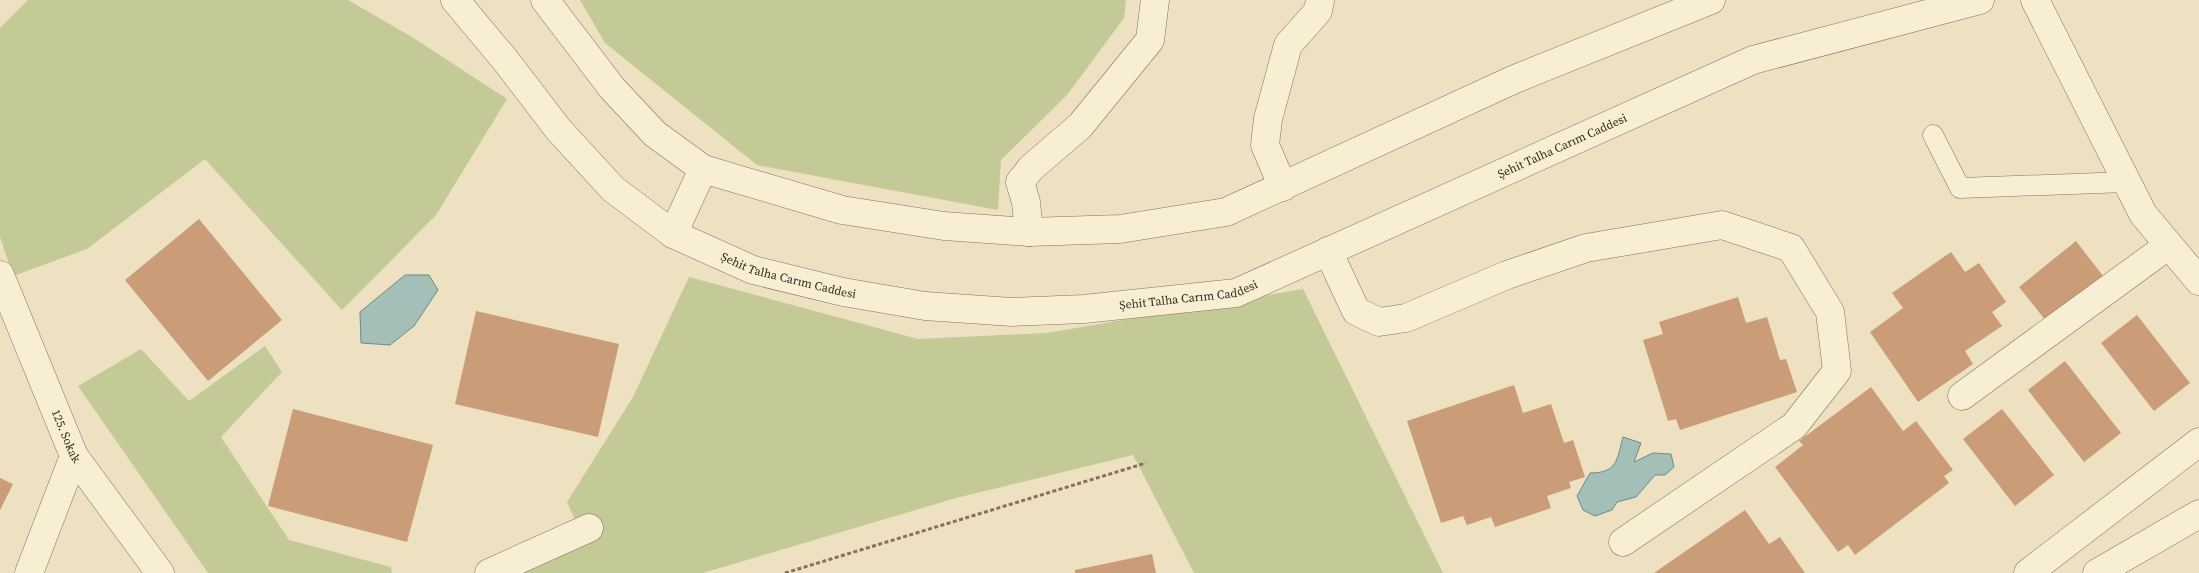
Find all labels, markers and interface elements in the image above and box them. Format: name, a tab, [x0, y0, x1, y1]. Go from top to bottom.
street label: Şehit Talha Carım Caddesi	[1495, 110, 1630, 182]
street label: Şehit Talha Carım Caddesi	[718, 249, 858, 302]
street label: Şehit Talha Carım Caddesi	[1119, 276, 1261, 313]
street label: 125. Sokak	[48, 407, 85, 466]

